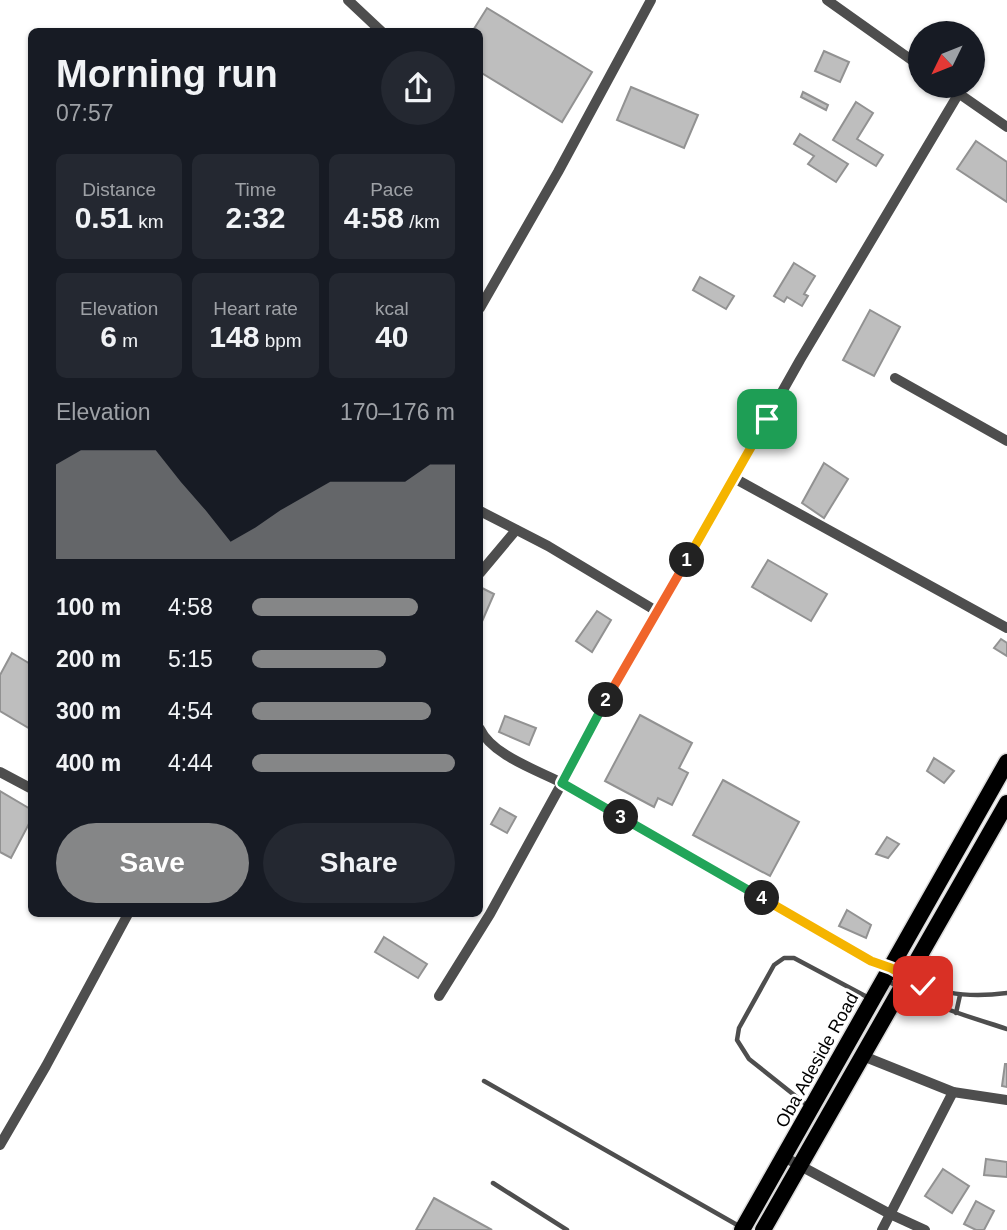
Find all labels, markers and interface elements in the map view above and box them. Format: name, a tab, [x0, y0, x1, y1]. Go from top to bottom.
north arrow	[908, 21, 985, 98]
map controls	[908, 21, 985, 98]
button: share	[381, 51, 455, 125]
text: Morning run	[56, 53, 278, 95]
text: 07:57	[56, 100, 114, 126]
text: Distance	[82, 179, 156, 200]
text: Time	[235, 179, 276, 200]
text: Pace	[370, 179, 413, 200]
text: 0.51	[75, 201, 133, 234]
text: 2:32	[225, 201, 286, 234]
text: 4:58	[344, 201, 404, 234]
text: km	[133, 211, 164, 232]
text: /km	[404, 211, 440, 232]
text: Elevation	[80, 298, 158, 319]
text: Heart rate	[213, 298, 298, 319]
text: kcal	[375, 298, 409, 319]
text: 6	[100, 320, 117, 353]
text: 148	[209, 320, 259, 353]
text: 40	[375, 320, 409, 353]
text: m	[117, 330, 138, 351]
text: bpm	[259, 330, 302, 351]
pin	[737, 389, 797, 449]
text: Elevation	[56, 399, 151, 425]
text: 170–176 m	[340, 399, 455, 425]
icon: arrive	[748, 400, 786, 438]
pin: 1	[670, 542, 704, 578]
text: 1	[681, 549, 692, 570]
text: 100 m	[56, 594, 121, 620]
text: 4:58	[168, 594, 213, 620]
text: 200 m	[56, 646, 121, 672]
text: 5:15	[168, 646, 213, 672]
pin: 2	[588, 682, 624, 718]
text: 2	[600, 689, 611, 710]
text: 300 m	[56, 698, 121, 724]
text: 4:54	[168, 698, 213, 724]
text: 400 m	[56, 750, 121, 776]
text: 4:44	[168, 750, 213, 776]
pin: 3	[604, 800, 638, 834]
text: 3	[615, 806, 626, 827]
button: Save	[56, 823, 249, 903]
button: Share	[263, 823, 455, 903]
pin: 4	[744, 880, 780, 916]
text: 4	[756, 887, 767, 908]
pin	[893, 956, 953, 1016]
icon: check	[904, 967, 942, 1005]
street label: Oba Adeside Road	[772, 989, 862, 1131]

